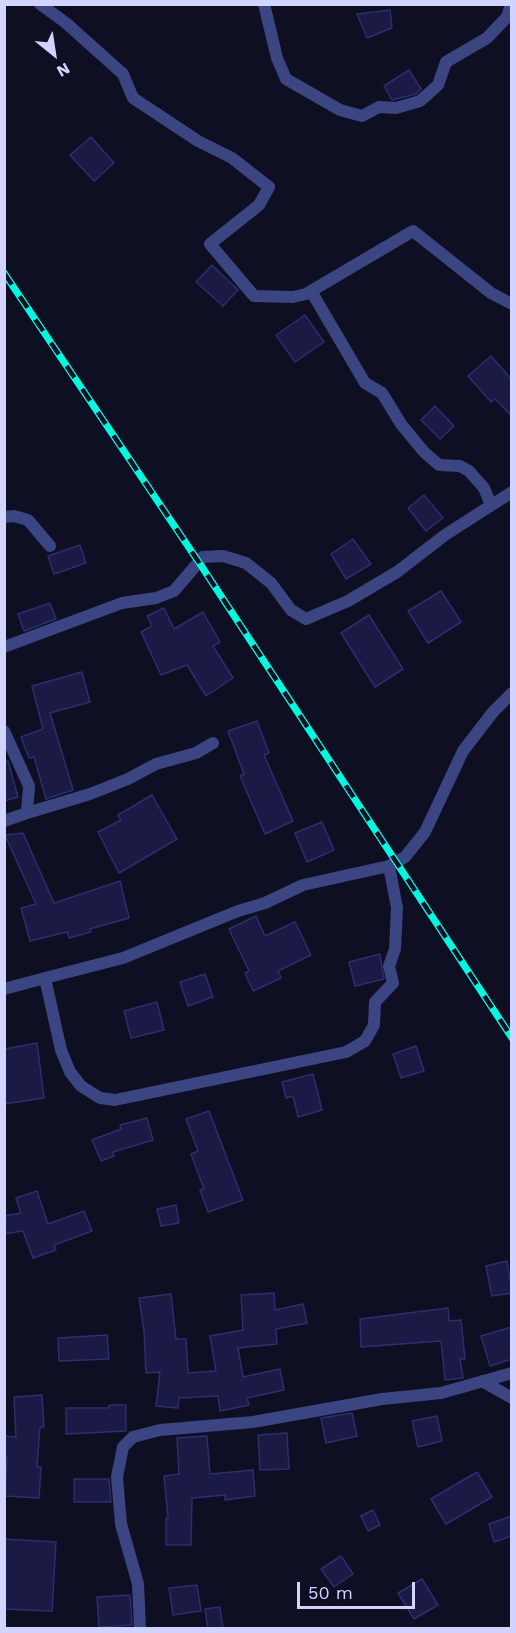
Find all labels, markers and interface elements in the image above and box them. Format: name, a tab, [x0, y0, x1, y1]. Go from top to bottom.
north arrow	[24, 24, 84, 84]
text: N	[53, 59, 73, 81]
scale bar	[300, 1570, 418, 1608]
text: 50 m	[308, 1582, 353, 1603]

